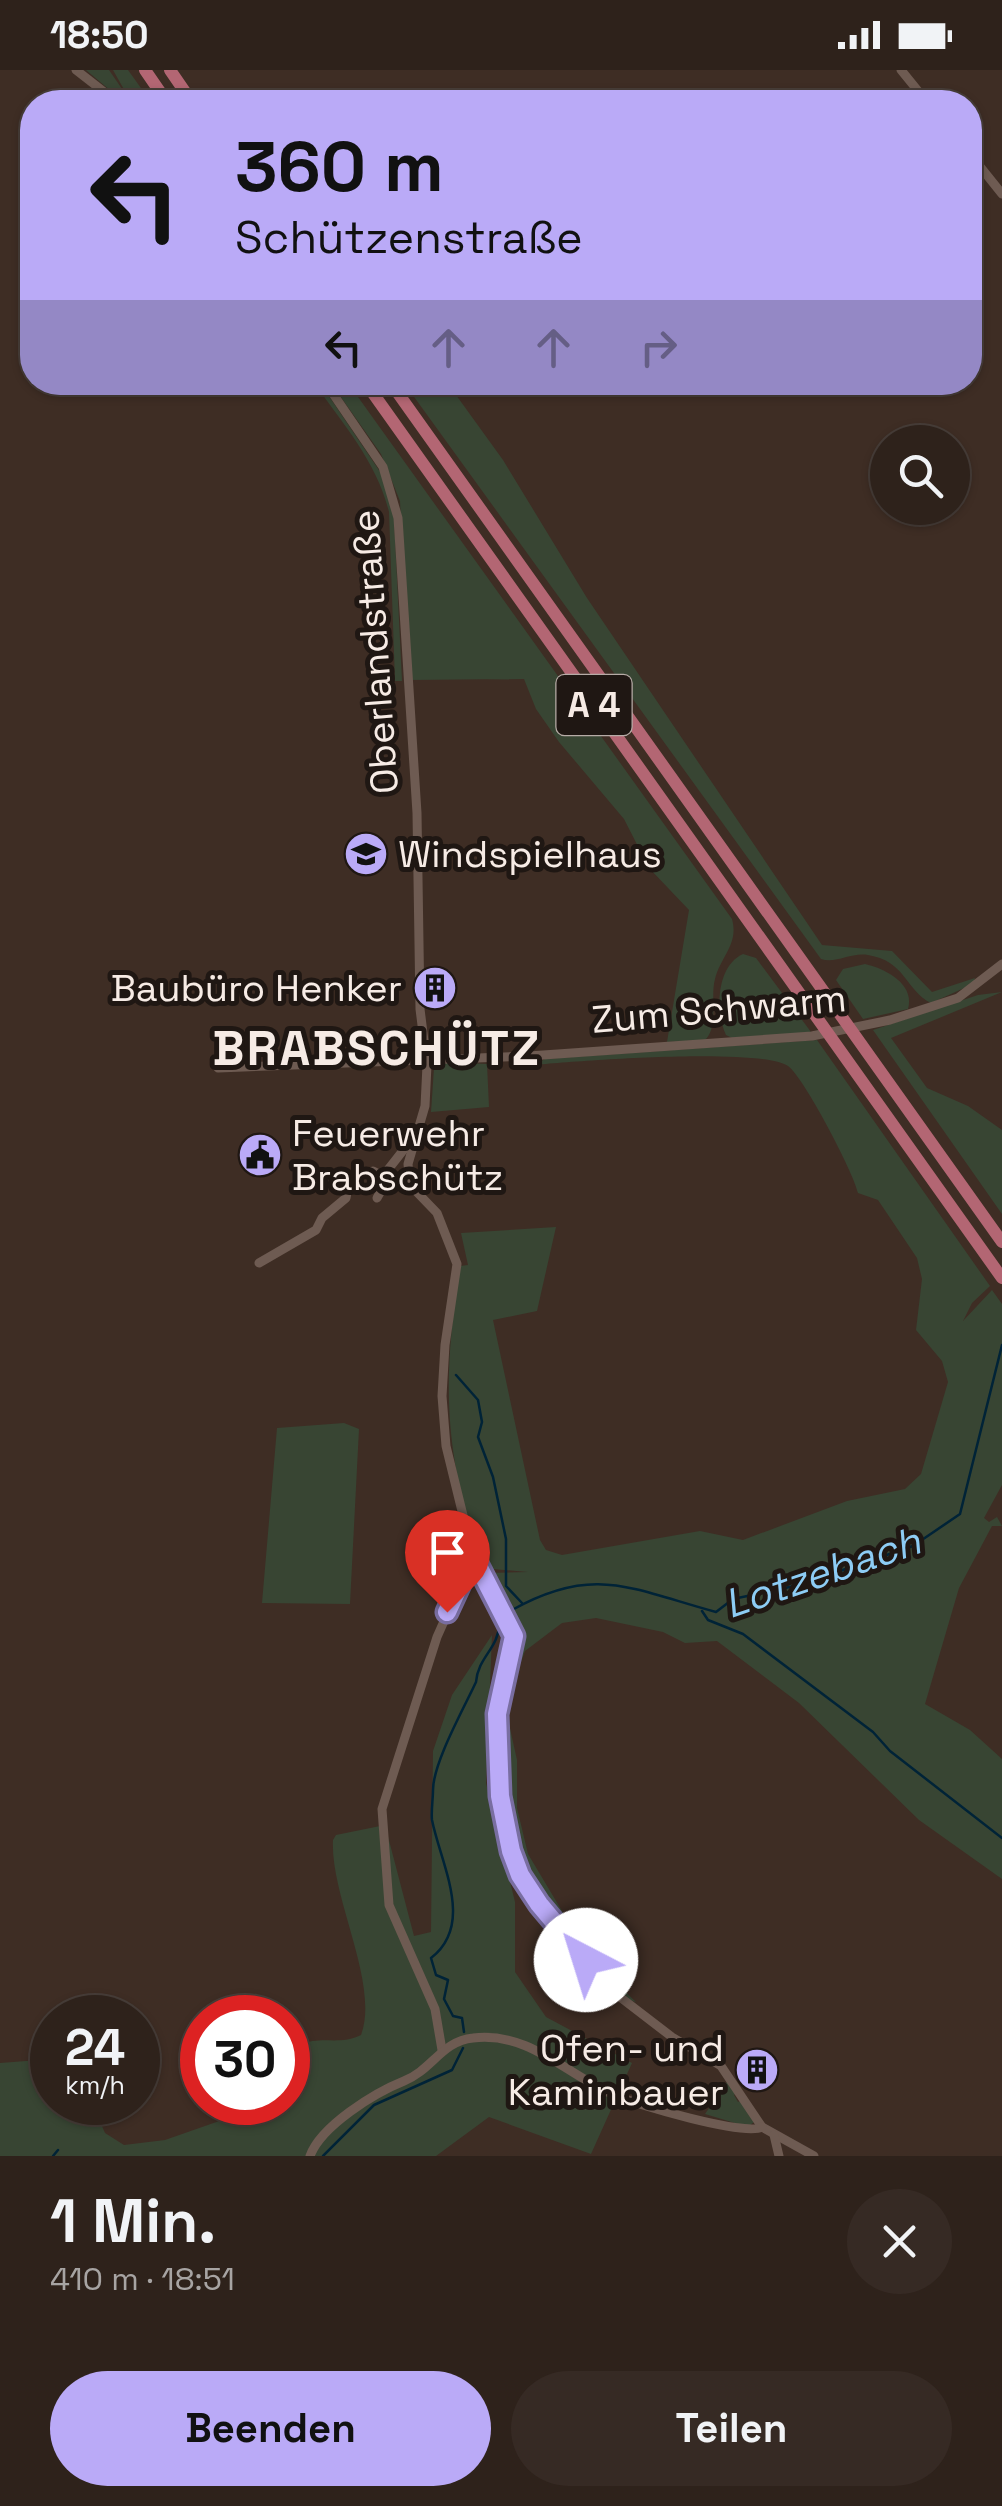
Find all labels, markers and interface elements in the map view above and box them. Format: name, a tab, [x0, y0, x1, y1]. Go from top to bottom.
text: 18:50	[50, 11, 149, 59]
text: 360 m	[235, 122, 444, 211]
icon: left	[70, 130, 200, 260]
text: Schützenstraße	[235, 209, 583, 266]
icon: left	[316, 320, 371, 375]
icon: ahead	[421, 320, 476, 375]
icon: ahead	[526, 320, 581, 375]
icon: right	[631, 320, 686, 375]
map controls	[870, 425, 970, 525]
button: search	[870, 425, 970, 525]
street label: Oberlandstraße	[341, 508, 409, 796]
road number: A 4	[556, 675, 632, 735]
place label: Windspielhaus	[398, 830, 662, 878]
school or university icon: Windspielhaus	[343, 831, 389, 877]
place label: Baubüro Henker	[111, 964, 402, 1012]
building icon: Baubüro Henker	[412, 965, 458, 1011]
street label: Zum Schwarm	[590, 974, 848, 1044]
district label: BRABSCHÜTZ	[212, 1018, 542, 1079]
place label: Feuerwehr Brabschütz	[292, 1109, 503, 1201]
public building icon: Feuerwehr Brabschütz	[237, 1132, 283, 1178]
pin	[405, 1510, 490, 1613]
water label: Lotzebach	[717, 1515, 929, 1630]
icon: arrive	[420, 1525, 475, 1580]
position arrow	[534, 1908, 638, 2012]
speed limit sign: 30	[180, 1995, 310, 2125]
text: 24	[65, 2016, 125, 2080]
place label: Ofen- und Kaminbauer	[508, 2024, 724, 2116]
building icon: Ofen- und Kaminbauer	[734, 2047, 780, 2093]
text: km/h	[65, 2069, 125, 2101]
text: 1 Min.	[50, 2183, 216, 2260]
button: close	[847, 2189, 952, 2294]
text: 410 m · 18:51	[50, 2259, 235, 2299]
button: Beenden	[50, 2371, 491, 2486]
button: Teilen	[511, 2371, 952, 2486]

